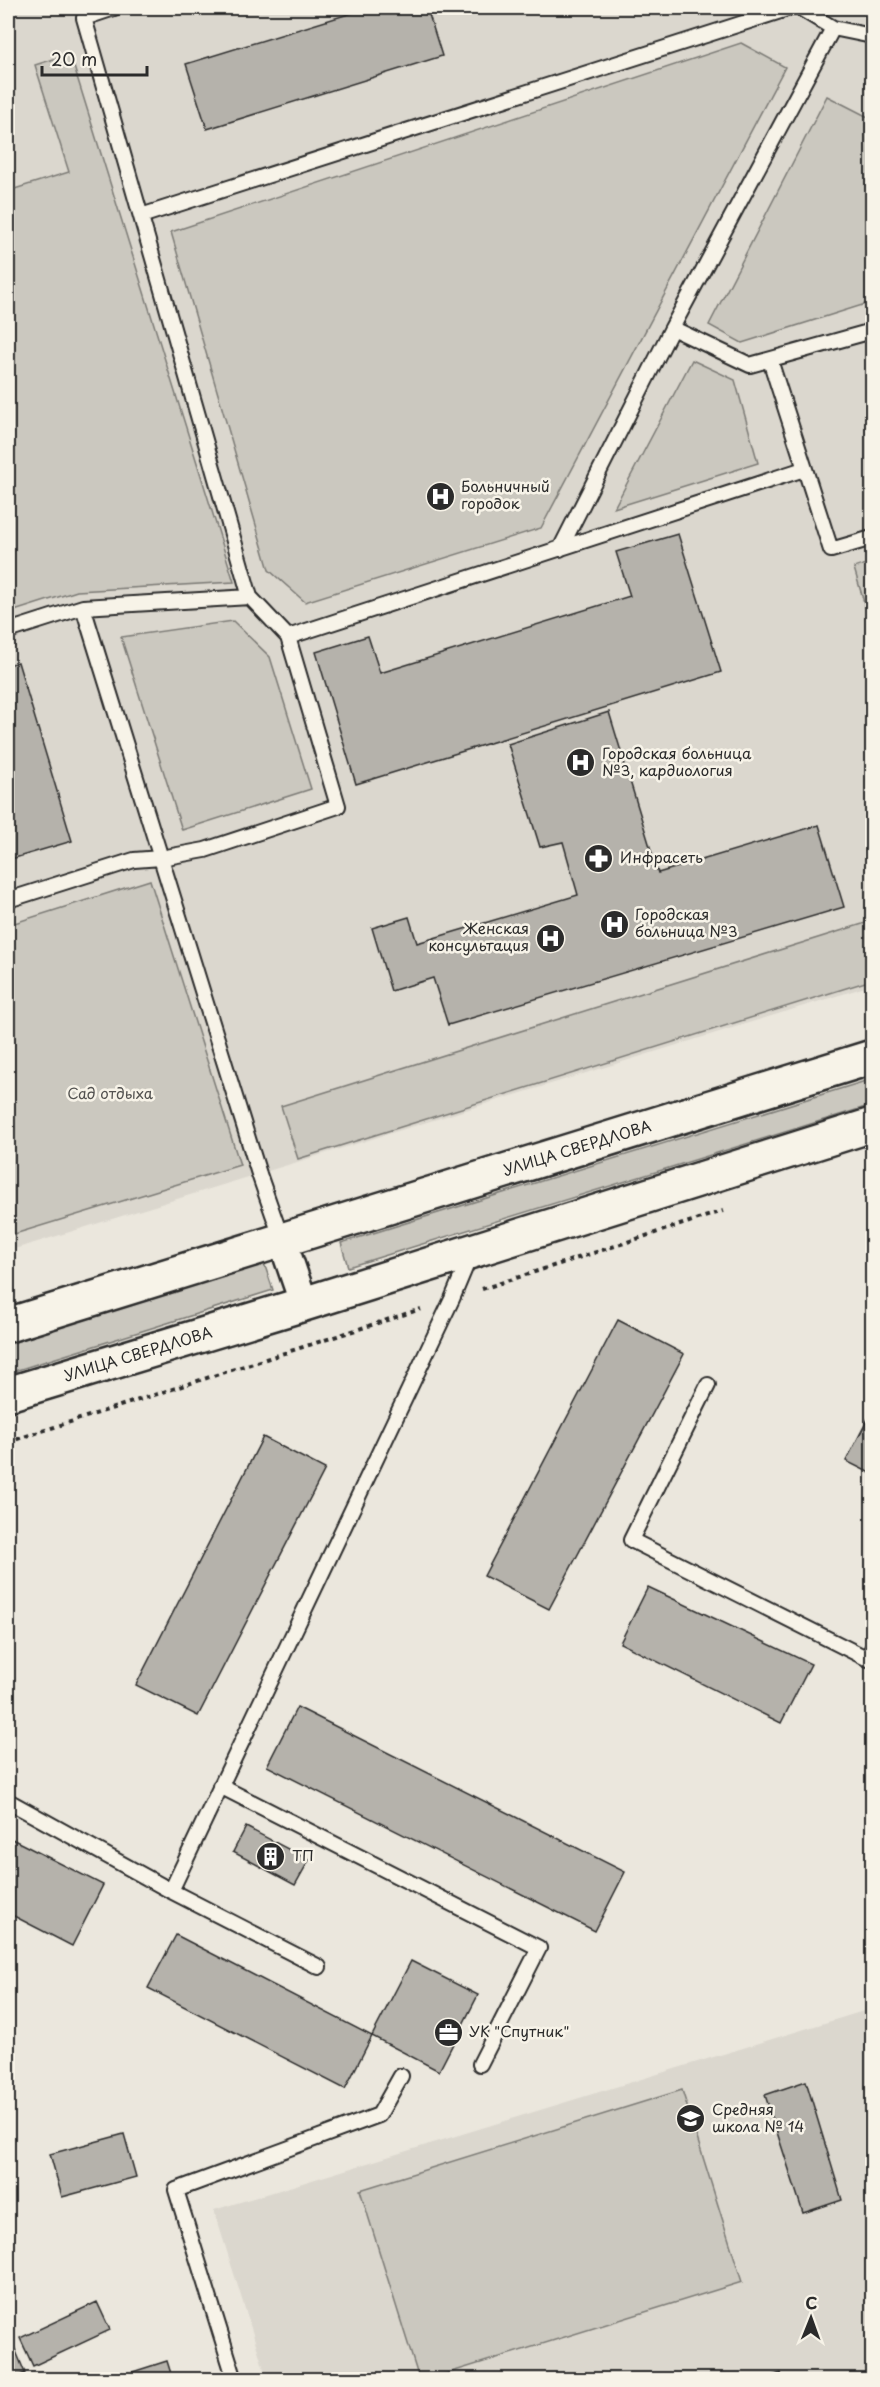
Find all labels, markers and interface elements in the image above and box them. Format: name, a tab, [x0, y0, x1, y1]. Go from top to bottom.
scale bar	[42, 39, 147, 77]
text: 20 m	[51, 45, 97, 72]
place label: Больничный городок	[461, 474, 550, 514]
hospital icon: Больничный городок	[424, 480, 456, 512]
place label: Городская больница №3, кардиология	[602, 741, 752, 781]
hospital icon: Городская больница №3, кардиология	[565, 747, 597, 779]
pharmacy icon: Инфрасеть	[583, 842, 615, 874]
place label: Инфрасеть	[620, 845, 703, 868]
place label: Городская больница №3	[635, 902, 738, 942]
hospital icon: Городская больница №3	[598, 908, 630, 940]
place label: Женская консультация	[428, 916, 529, 956]
hospital icon: Женская консультация	[534, 922, 566, 954]
park label: Сад отдыха	[67, 1081, 154, 1104]
street label: УЛИЦА СВЕРДЛОВА	[500, 1113, 654, 1181]
street label: УЛИЦА СВЕРДЛОВА	[61, 1320, 215, 1386]
building icon: ТП	[255, 1840, 287, 1872]
place label: ТП	[292, 1843, 314, 1866]
office icon: УК "Спутник"	[432, 2016, 464, 2048]
place label: УК "Спутник"	[469, 2019, 569, 2042]
place label: Средняя школа № 14	[712, 2097, 804, 2137]
school or university icon: Средняя школа № 14	[675, 2103, 707, 2135]
north arrow	[781, 2288, 841, 2348]
text: С	[805, 2290, 818, 2314]

